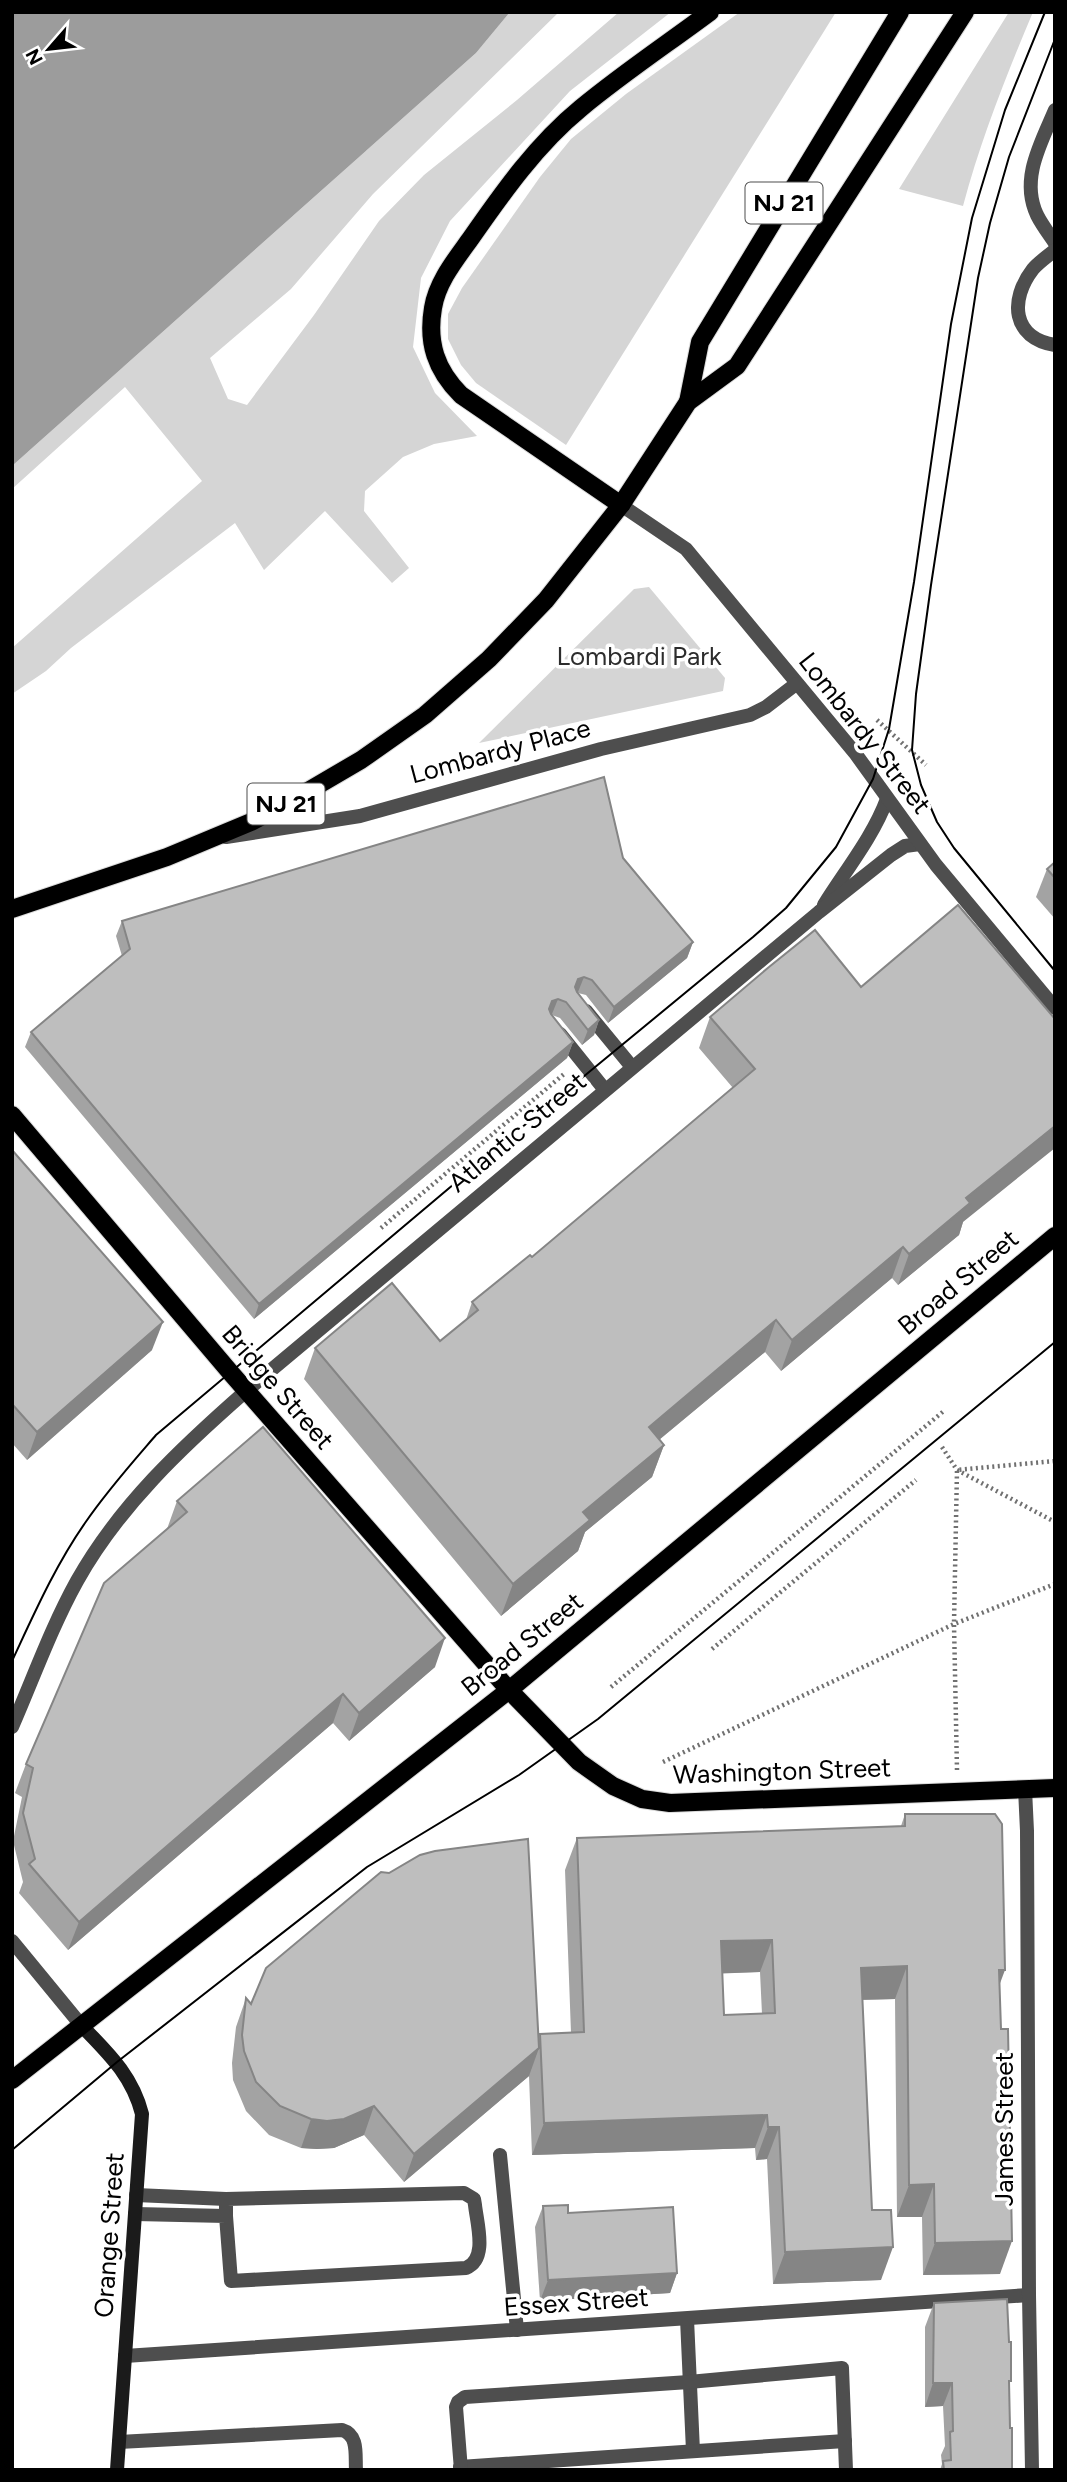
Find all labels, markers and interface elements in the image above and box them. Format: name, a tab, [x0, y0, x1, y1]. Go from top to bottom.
north arrow	[14, 14, 84, 84]
text: N	[21, 45, 48, 69]
road number: NJ 21	[746, 182, 822, 224]
park label: Lombardi Park	[556, 640, 722, 672]
street label: Lombardy Street	[792, 646, 938, 820]
street label: Lombardy Place	[406, 712, 594, 790]
road number: NJ 21	[247, 784, 324, 824]
street label: Atlantic Street	[442, 1065, 593, 1199]
street label: Broad Street	[891, 1222, 1025, 1342]
street label: Bridge Street	[215, 1318, 341, 1456]
street label: Broad Street	[455, 1585, 590, 1703]
street label: Washington Street	[672, 1751, 892, 1791]
street label: James Street	[988, 2052, 1020, 2206]
street label: Orange Street	[87, 2151, 131, 2319]
street label: Essex Street	[502, 2281, 650, 2323]

